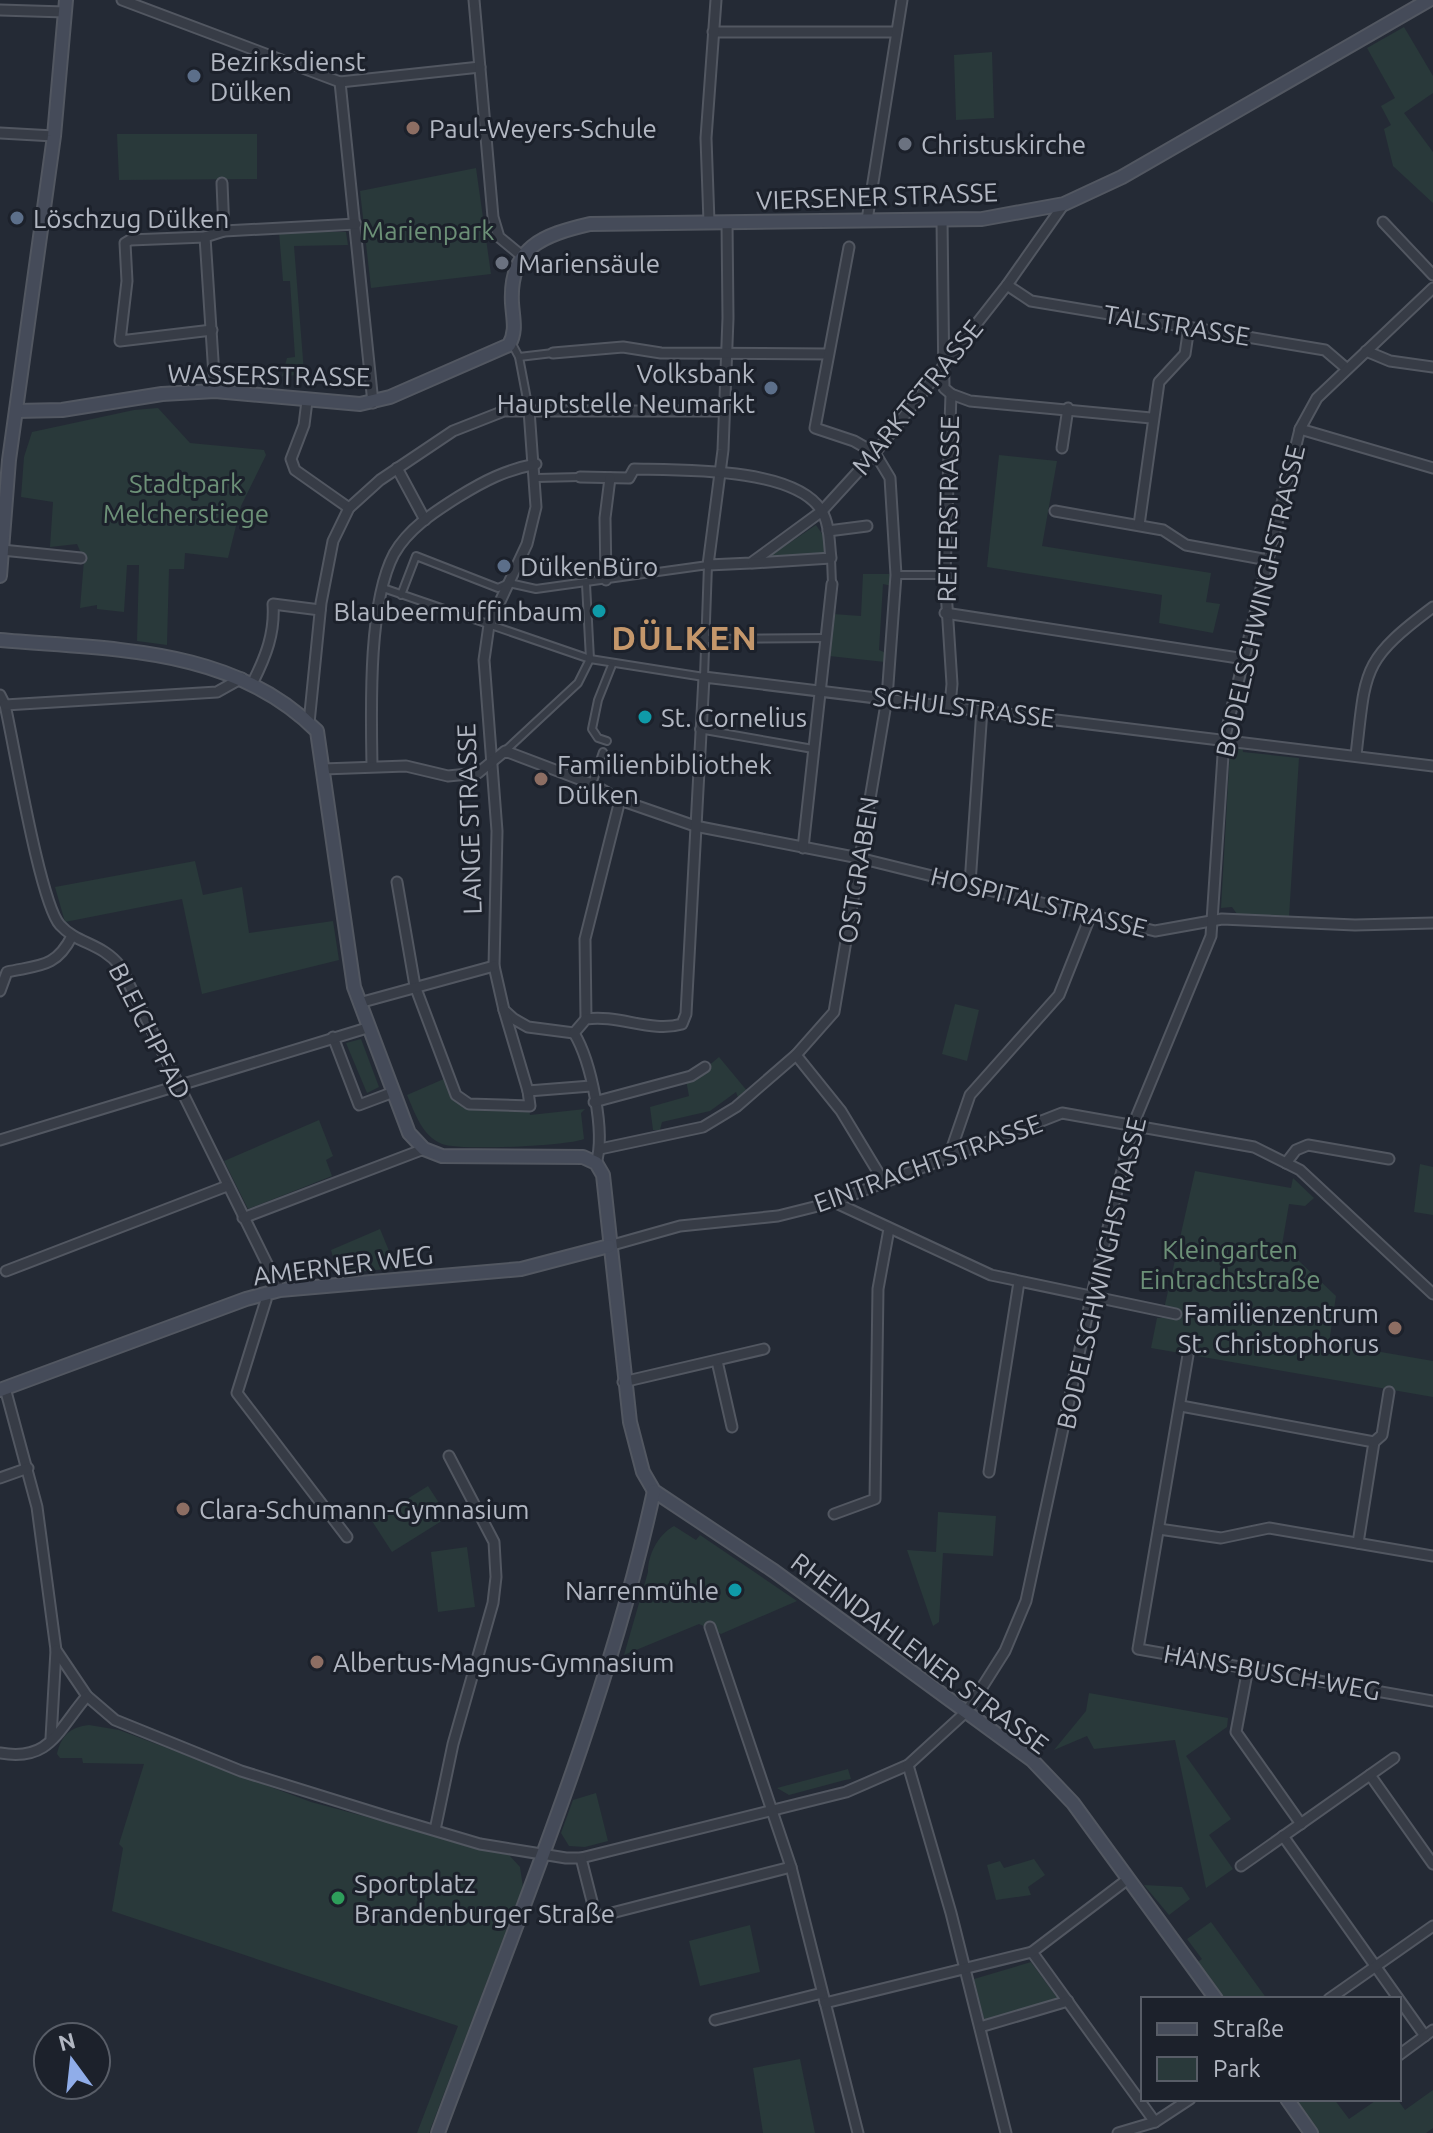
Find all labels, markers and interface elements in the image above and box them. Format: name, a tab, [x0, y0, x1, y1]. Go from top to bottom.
place label: Bezirksdienst Dülken	[210, 47, 366, 106]
marker: Bezirksdienst Dülken	[185, 67, 203, 85]
place label: Paul-Weyers-Schule	[429, 114, 657, 143]
marker: Paul-Weyers-Schule	[404, 119, 422, 137]
place label: Christuskirche	[921, 130, 1086, 159]
marker: Christuskirche	[896, 135, 914, 153]
street label: VIERSENER STRASSE	[756, 177, 998, 215]
place label: Löschzug Dülken	[33, 204, 229, 233]
marker: Löschzug Dülken	[8, 209, 26, 227]
park label: Marienpark	[362, 216, 494, 245]
place label: Mariensäule	[518, 249, 660, 278]
marker: Mariensäule	[493, 254, 511, 272]
street label: TALSTRASSE	[1102, 299, 1252, 351]
street label: MARKTSTRASSE	[846, 314, 988, 480]
street label: WASSERSTRASSE	[167, 359, 371, 391]
place label: Volksbank Hauptstelle Neumarkt	[497, 359, 755, 418]
marker: Volksbank Hauptstelle Neumarkt	[762, 379, 780, 397]
street label: REITERSTRASSE	[932, 415, 964, 603]
street label: BODELSCHWINGHSTRASSE	[1210, 442, 1310, 760]
park label: Stadtpark Melcherstiege	[103, 469, 269, 528]
place label: DülkenBüro	[520, 552, 658, 581]
marker: DülkenBüro	[495, 557, 513, 575]
place label: Blaubeermuffinbaum	[334, 597, 583, 626]
marker: Blaubeermuffinbaum	[590, 602, 608, 620]
district label: DÜLKEN	[611, 618, 759, 656]
street label: SCHULSTRASSE	[871, 681, 1057, 733]
place label: St. Cornelius	[661, 703, 807, 732]
marker: St. Cornelius	[636, 708, 654, 726]
street label: LANGE STRASSE	[451, 723, 487, 915]
place label: Familienbibliothek Dülken	[557, 750, 772, 809]
marker: Familienbibliothek Dülken	[532, 770, 550, 788]
street label: OSTGRABEN	[832, 794, 884, 946]
street label: HOSPITALSTRASSE	[928, 861, 1150, 943]
street label: BLEICHPFAD	[103, 958, 197, 1104]
street label: EINTRACHTSTRASSE	[810, 1108, 1046, 1218]
street label: BODELSCHWINGHSTRASSE	[1051, 1114, 1151, 1432]
park label: Kleingarten Eintrachtstraße	[1139, 1235, 1321, 1294]
street label: AMERNER WEG	[251, 1240, 435, 1290]
place label: Familienzentrum St. Christophorus	[1178, 1299, 1379, 1358]
marker: Familienzentrum St. Christophorus	[1386, 1319, 1404, 1337]
place label: Clara-Schumann-Gymnasium	[199, 1495, 529, 1524]
marker: Clara-Schumann-Gymnasium	[174, 1500, 192, 1518]
street label: RHEINDAHLENER STRASSE	[786, 1547, 1054, 1759]
place label: Narrenmühle	[565, 1576, 719, 1605]
marker: Narrenmühle	[726, 1581, 744, 1599]
street label: HANS-BUSCH-WEG	[1161, 1639, 1383, 1705]
place label: Albertus-Magnus-Gymnasium	[333, 1648, 675, 1677]
marker: Albertus-Magnus-Gymnasium	[308, 1653, 326, 1671]
place label: Sportplatz Brandenburger Straße	[354, 1869, 615, 1928]
marker: Sportplatz Brandenburger Straße	[329, 1889, 347, 1907]
legend	[1141, 1997, 1401, 2101]
text: Straße	[1213, 2015, 1284, 2042]
north arrow	[32, 2021, 112, 2101]
text: N	[56, 2027, 78, 2055]
text: Park	[1213, 2055, 1261, 2082]

